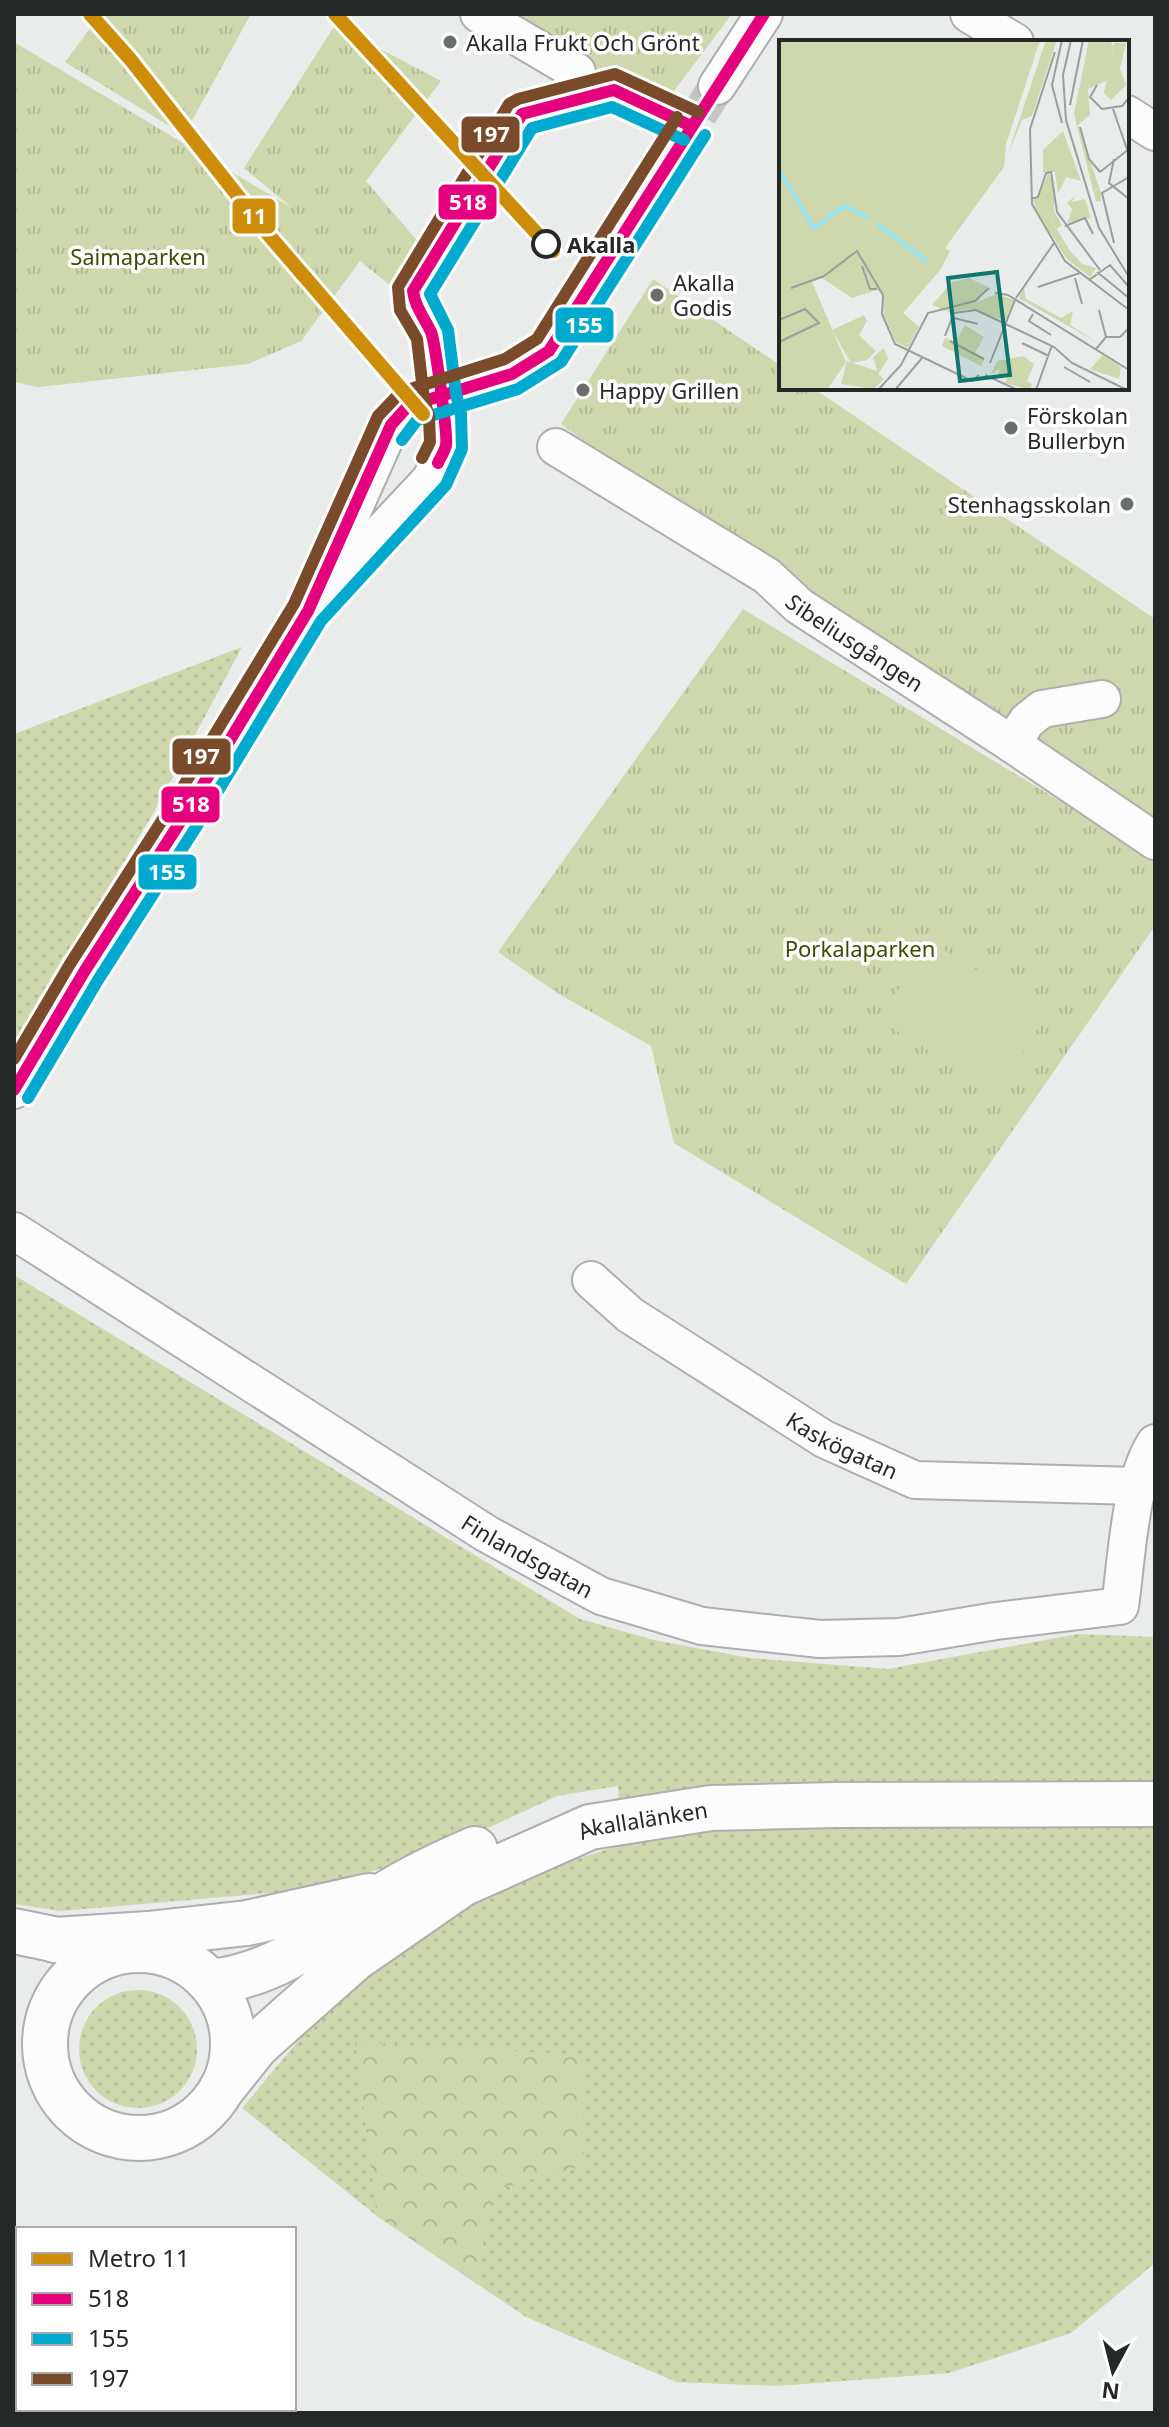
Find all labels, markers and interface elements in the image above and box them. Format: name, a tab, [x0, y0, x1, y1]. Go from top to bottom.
place label: Akalla Frukt Och Grönt	[466, 27, 700, 57]
marker: Akalla Frukt Och Grönt	[441, 33, 459, 51]
inset map	[779, 40, 1129, 390]
line badge: 197	[460, 115, 521, 154]
text: 197	[472, 118, 510, 148]
line badge: 518	[437, 183, 498, 221]
text: 518	[449, 186, 487, 216]
line badge: 11	[231, 197, 277, 235]
text: 11	[241, 200, 267, 230]
place label: Akalla	[567, 229, 635, 259]
marker: Akalla	[532, 230, 560, 258]
park label: Saimaparken	[70, 241, 206, 271]
place label: Akalla Godis	[673, 267, 735, 322]
marker: Akalla Godis	[648, 286, 666, 304]
line badge: 155	[554, 306, 615, 344]
text: 155	[565, 309, 603, 339]
place label: Happy Grillen	[599, 375, 739, 405]
marker: Happy Grillen	[574, 381, 592, 399]
place label: Förskolan Bullerbyn	[1027, 400, 1128, 455]
marker: Förskolan Bullerbyn	[1002, 419, 1020, 437]
place label: Stenhagsskolan	[948, 489, 1111, 519]
marker: Stenhagsskolan	[1118, 495, 1136, 513]
street label: Sibeliusgången	[780, 587, 930, 698]
line badge: 197	[171, 737, 232, 776]
text: 197	[182, 740, 220, 770]
line badge: 518	[160, 785, 221, 824]
text: 518	[172, 788, 210, 818]
line badge: 155	[137, 853, 198, 891]
text: 155	[148, 856, 186, 886]
park label: Porkalaparken	[785, 933, 935, 963]
street label: Kaskögatan	[781, 1404, 903, 1486]
street label: Finlandsgatan	[456, 1507, 599, 1604]
street label: Akallalänken	[572, 1794, 710, 1846]
legend	[16, 2227, 296, 2411]
text: Metro 11	[88, 2241, 190, 2274]
text: 518	[88, 2281, 129, 2314]
text: 155	[88, 2321, 129, 2354]
north arrow	[1073, 2331, 1153, 2411]
text: 197	[88, 2361, 129, 2394]
text: N	[1100, 2376, 1121, 2408]

